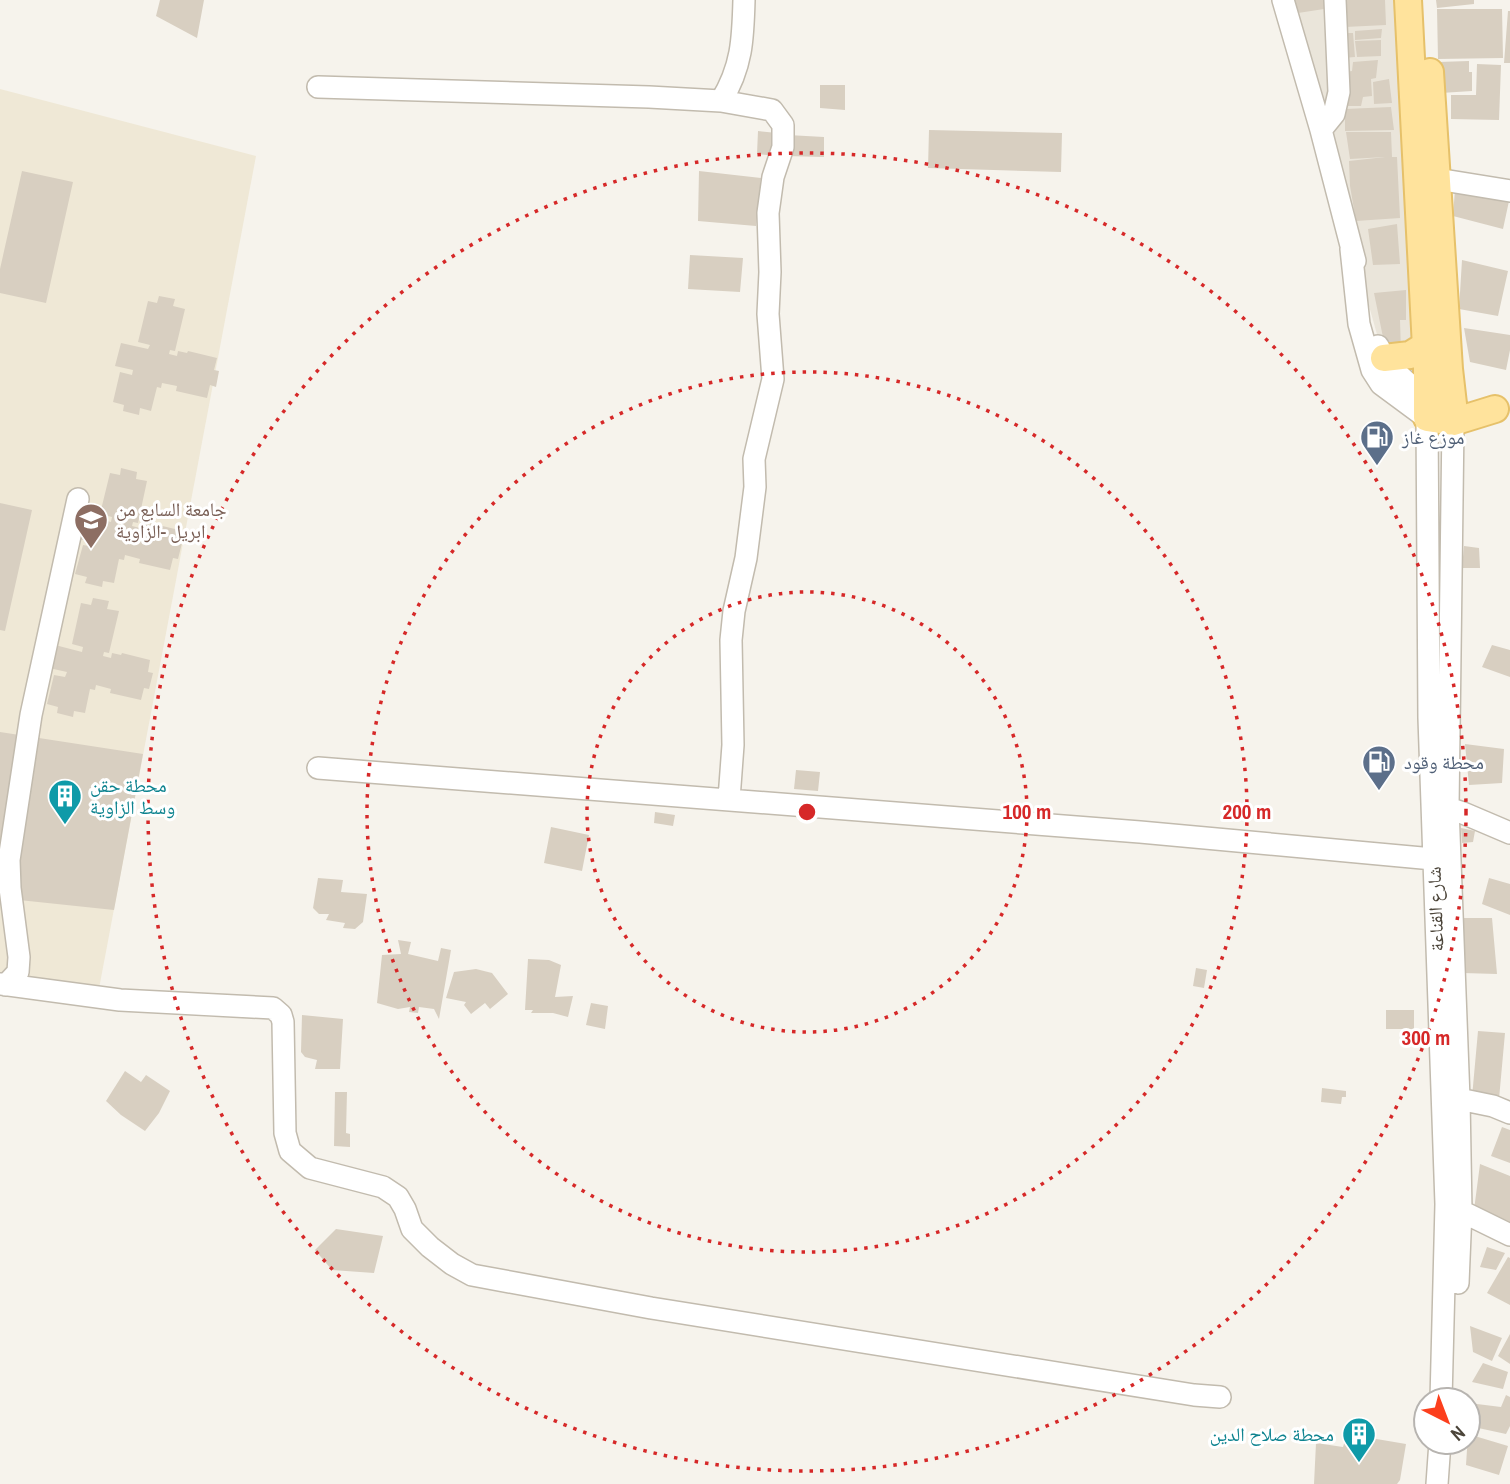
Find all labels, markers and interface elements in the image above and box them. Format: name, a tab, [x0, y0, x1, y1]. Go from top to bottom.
fuel station icon: موزع غاز	[1358, 418, 1396, 467]
place label: موزع غاز	[1401, 424, 1464, 450]
place label: جامعة السابع من ابريل -الزاوية	[116, 496, 227, 544]
school or university icon: جامعة السابع من ابريل -الزاوية	[72, 501, 110, 550]
fuel station icon: محطة وقود	[1360, 743, 1398, 792]
place label: محطة وقود	[1404, 749, 1484, 775]
place label: محطة حقن وسط الزاوية	[90, 772, 175, 820]
building icon: محطة حقن وسط الزاوية	[46, 777, 84, 826]
text: 100 m	[1003, 797, 1051, 826]
text: 200 m	[1223, 797, 1271, 826]
centre of rings	[795, 800, 819, 824]
street label: شارع القناعة	[1421, 866, 1449, 952]
text: 300 m	[1402, 1023, 1450, 1052]
north arrow	[1412, 1386, 1482, 1456]
building icon: محطة صلاح الدين	[1340, 1415, 1378, 1464]
text: N	[1445, 1420, 1471, 1447]
place label: محطة صلاح الدين	[1210, 1421, 1334, 1447]

